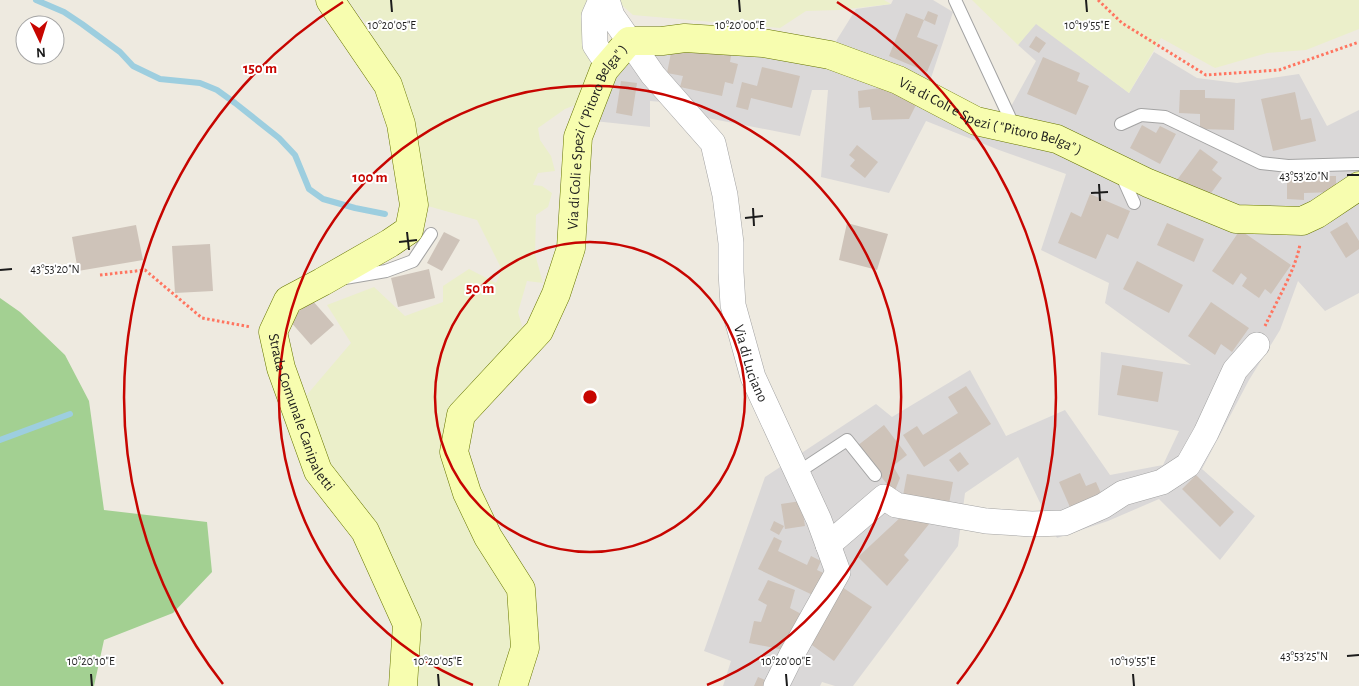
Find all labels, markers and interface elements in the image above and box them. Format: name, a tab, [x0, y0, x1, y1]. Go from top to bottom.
north arrow	[15, 15, 65, 65]
text: 10°20'05"E	[368, 19, 416, 31]
text: 10°20'00"E	[715, 19, 765, 31]
text: 10°19'55"E	[1065, 19, 1110, 31]
street label: Via di Coli e Spezi ( "Pitoro Belga" )	[565, 42, 630, 230]
text: N	[35, 45, 46, 59]
text: 150 m	[243, 61, 277, 76]
street label: Via di Coli e Spezi ( "Pitoro Belga" )	[896, 75, 1084, 158]
text: 100 m	[352, 170, 388, 185]
text: 43°53'20"N	[1279, 170, 1329, 182]
text: 43°53'20"N	[30, 263, 80, 275]
text: 50 m	[466, 281, 494, 296]
street label: Via di Luciano	[731, 323, 770, 404]
street label: Strada Comunale Canipaletti	[266, 332, 337, 494]
centre of rings	[581, 388, 599, 406]
text: 43°53'25"N	[1280, 650, 1328, 662]
text: 10°20'10"E	[67, 655, 115, 667]
text: 10°20'05"E	[414, 655, 462, 667]
text: 10°20'00"E	[761, 655, 811, 667]
text: 10°19'55"E	[1111, 655, 1156, 667]

